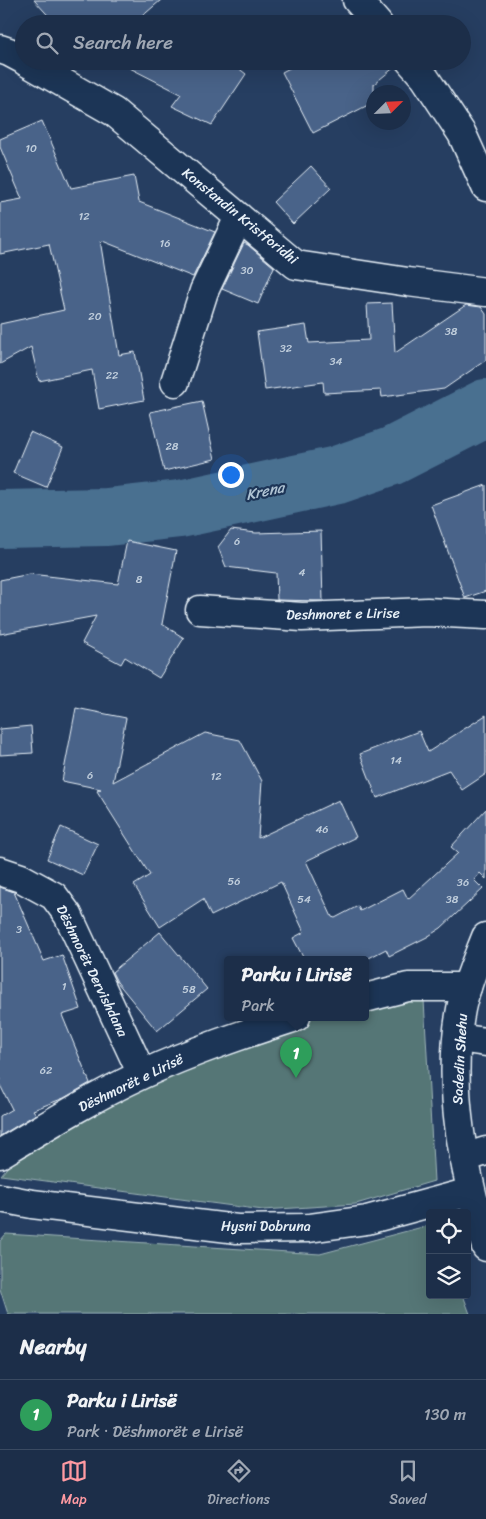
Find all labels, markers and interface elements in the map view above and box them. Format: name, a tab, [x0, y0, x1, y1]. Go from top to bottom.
search box	[15, 15, 471, 70]
text: Search here	[73, 26, 173, 59]
icon: search	[33, 29, 61, 57]
north arrow	[366, 85, 411, 130]
house number: 10	[25, 139, 37, 158]
street label: Konstandin Kristforidhi	[176, 161, 305, 272]
house number: 12	[78, 207, 90, 226]
house number: 16	[160, 234, 170, 253]
house number: 30	[241, 261, 254, 280]
house number: 20	[88, 307, 102, 326]
house number: 38	[445, 322, 458, 341]
house number: 32	[280, 339, 293, 358]
house number: 34	[330, 352, 343, 371]
house number: 22	[106, 366, 119, 385]
house number: 28	[166, 437, 179, 456]
your location	[218, 462, 244, 488]
water label: Krena	[243, 474, 289, 508]
house number: 6	[234, 532, 240, 551]
house number: 4	[299, 563, 306, 582]
house number: 8	[136, 570, 143, 589]
street label: Deshmoret e Lirise	[286, 601, 400, 627]
house number: 14	[390, 751, 402, 770]
house number: 6	[87, 766, 93, 785]
house number: 12	[210, 767, 222, 786]
house number: 46	[315, 820, 329, 839]
house number: 56	[228, 872, 240, 891]
house number: 36	[457, 873, 469, 892]
house number: 54	[297, 890, 311, 909]
house number: 38	[446, 890, 459, 909]
street label: Dëshmorët Dervishdana	[49, 901, 135, 1042]
house number: 3	[16, 920, 22, 939]
popup	[224, 956, 369, 1021]
text: Parku i Lirisë	[242, 958, 351, 991]
house number: 1	[62, 977, 67, 996]
house number: 58	[182, 980, 196, 999]
text: Park	[242, 991, 274, 1020]
street label: Sadedin Shehu	[445, 1012, 475, 1105]
pin: 1	[280, 1037, 312, 1078]
street label: Dëshmorët e Lirisë	[74, 1046, 189, 1119]
house number: 62	[40, 1061, 53, 1080]
map controls	[426, 1209, 471, 1299]
button: locate	[426, 1209, 471, 1254]
street label: Hysni Dobruna	[221, 1214, 311, 1239]
button: layers	[426, 1254, 471, 1299]
text: Nearby	[20, 1328, 86, 1366]
text: Parku i Lirisë	[67, 1384, 177, 1417]
text: 1	[33, 1400, 39, 1429]
text: 130 m	[424, 1400, 466, 1429]
text: Park · Dëshmorët e Lirisë	[67, 1417, 243, 1446]
tab: Map	[60, 1457, 88, 1512]
tab: Directions	[207, 1457, 270, 1512]
tab: Saved	[389, 1457, 426, 1512]

